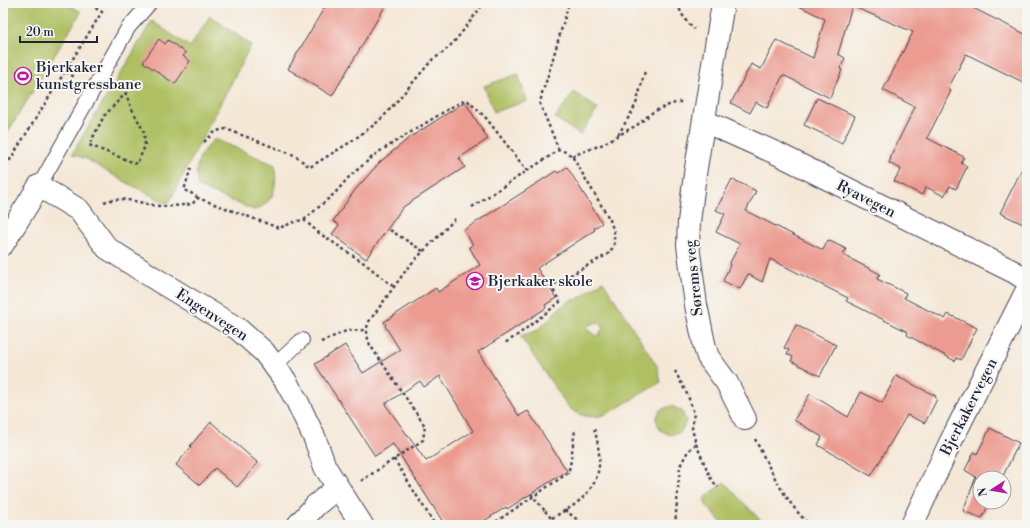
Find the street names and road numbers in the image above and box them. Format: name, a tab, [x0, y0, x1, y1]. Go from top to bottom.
street label: Ryavegen	[833, 176, 899, 222]
street label: Sørems veg	[681, 239, 707, 317]
street label: Engenvegen	[172, 285, 252, 345]
street label: Bjerkakervegen	[936, 355, 1002, 460]

